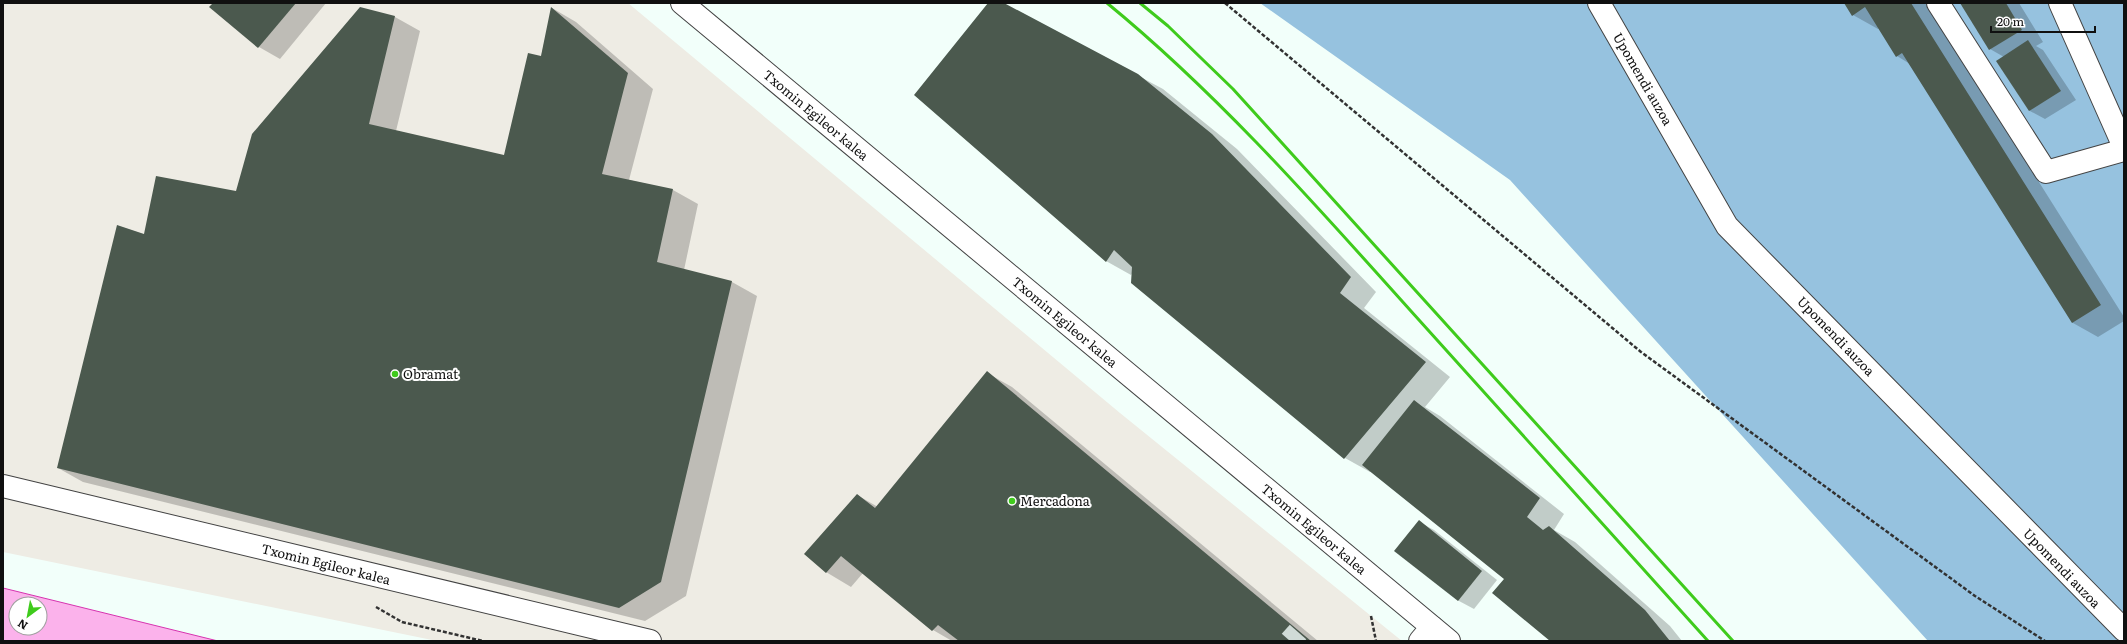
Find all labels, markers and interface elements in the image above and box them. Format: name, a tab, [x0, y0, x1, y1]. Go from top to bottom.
scale bar	[1991, 8, 2095, 34]
text: 20 m	[1997, 12, 2024, 30]
street label: Upomendi auzoa	[1609, 29, 1678, 129]
street label: Txomin Egileor kalea	[760, 65, 873, 164]
street label: Txomin Egileor kalea	[1009, 272, 1122, 371]
street label: Upomendi auzoa	[1793, 292, 1879, 380]
place label: Obramat	[403, 364, 459, 383]
marker: Obramat	[390, 369, 400, 379]
street label: Txomin Egileor kalea	[1258, 479, 1371, 578]
place label: Mercadona	[1020, 491, 1090, 510]
marker: Mercadona	[1007, 496, 1017, 506]
street label: Upomendi auzoa	[2019, 524, 2105, 612]
street label: Txomin Egileor kalea	[260, 538, 393, 589]
north arrow	[8, 596, 48, 636]
text: N	[14, 616, 30, 635]

